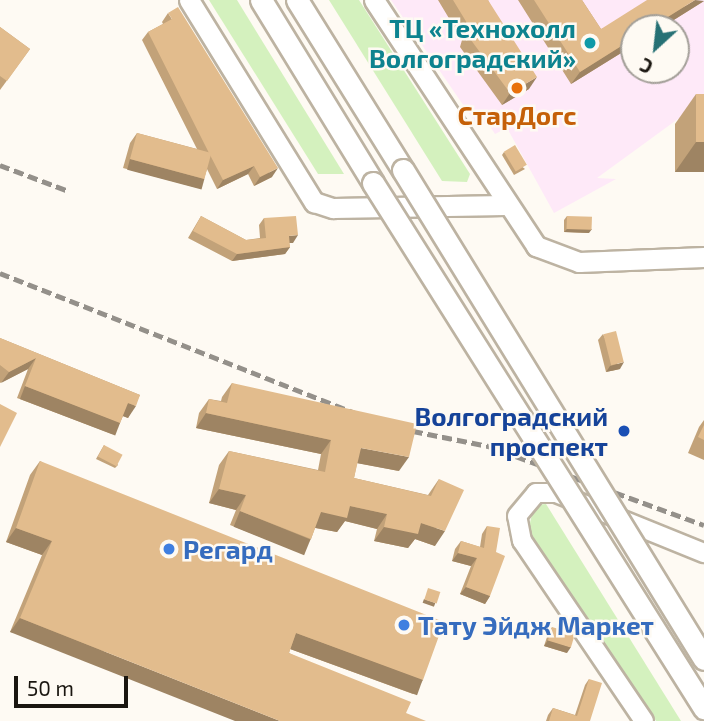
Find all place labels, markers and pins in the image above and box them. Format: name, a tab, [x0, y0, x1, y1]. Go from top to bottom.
place label: ТЦ «Технохолл Волгоградский»	[369, 12, 576, 74]
marker: ТЦ «Технохолл Волгоградский»	[582, 35, 598, 51]
marker: СтарДогс	[509, 80, 525, 96]
place label: СтарДогс	[457, 99, 577, 131]
place label: Волгоградский проспект	[415, 400, 608, 462]
marker: Волгоградский проспект	[614, 421, 634, 441]
place label: Регард	[183, 533, 273, 565]
marker: Регард	[161, 541, 177, 557]
place label: Тату Эйдж Маркет	[418, 609, 654, 641]
marker: Тату Эйдж Маркет	[396, 617, 412, 633]

